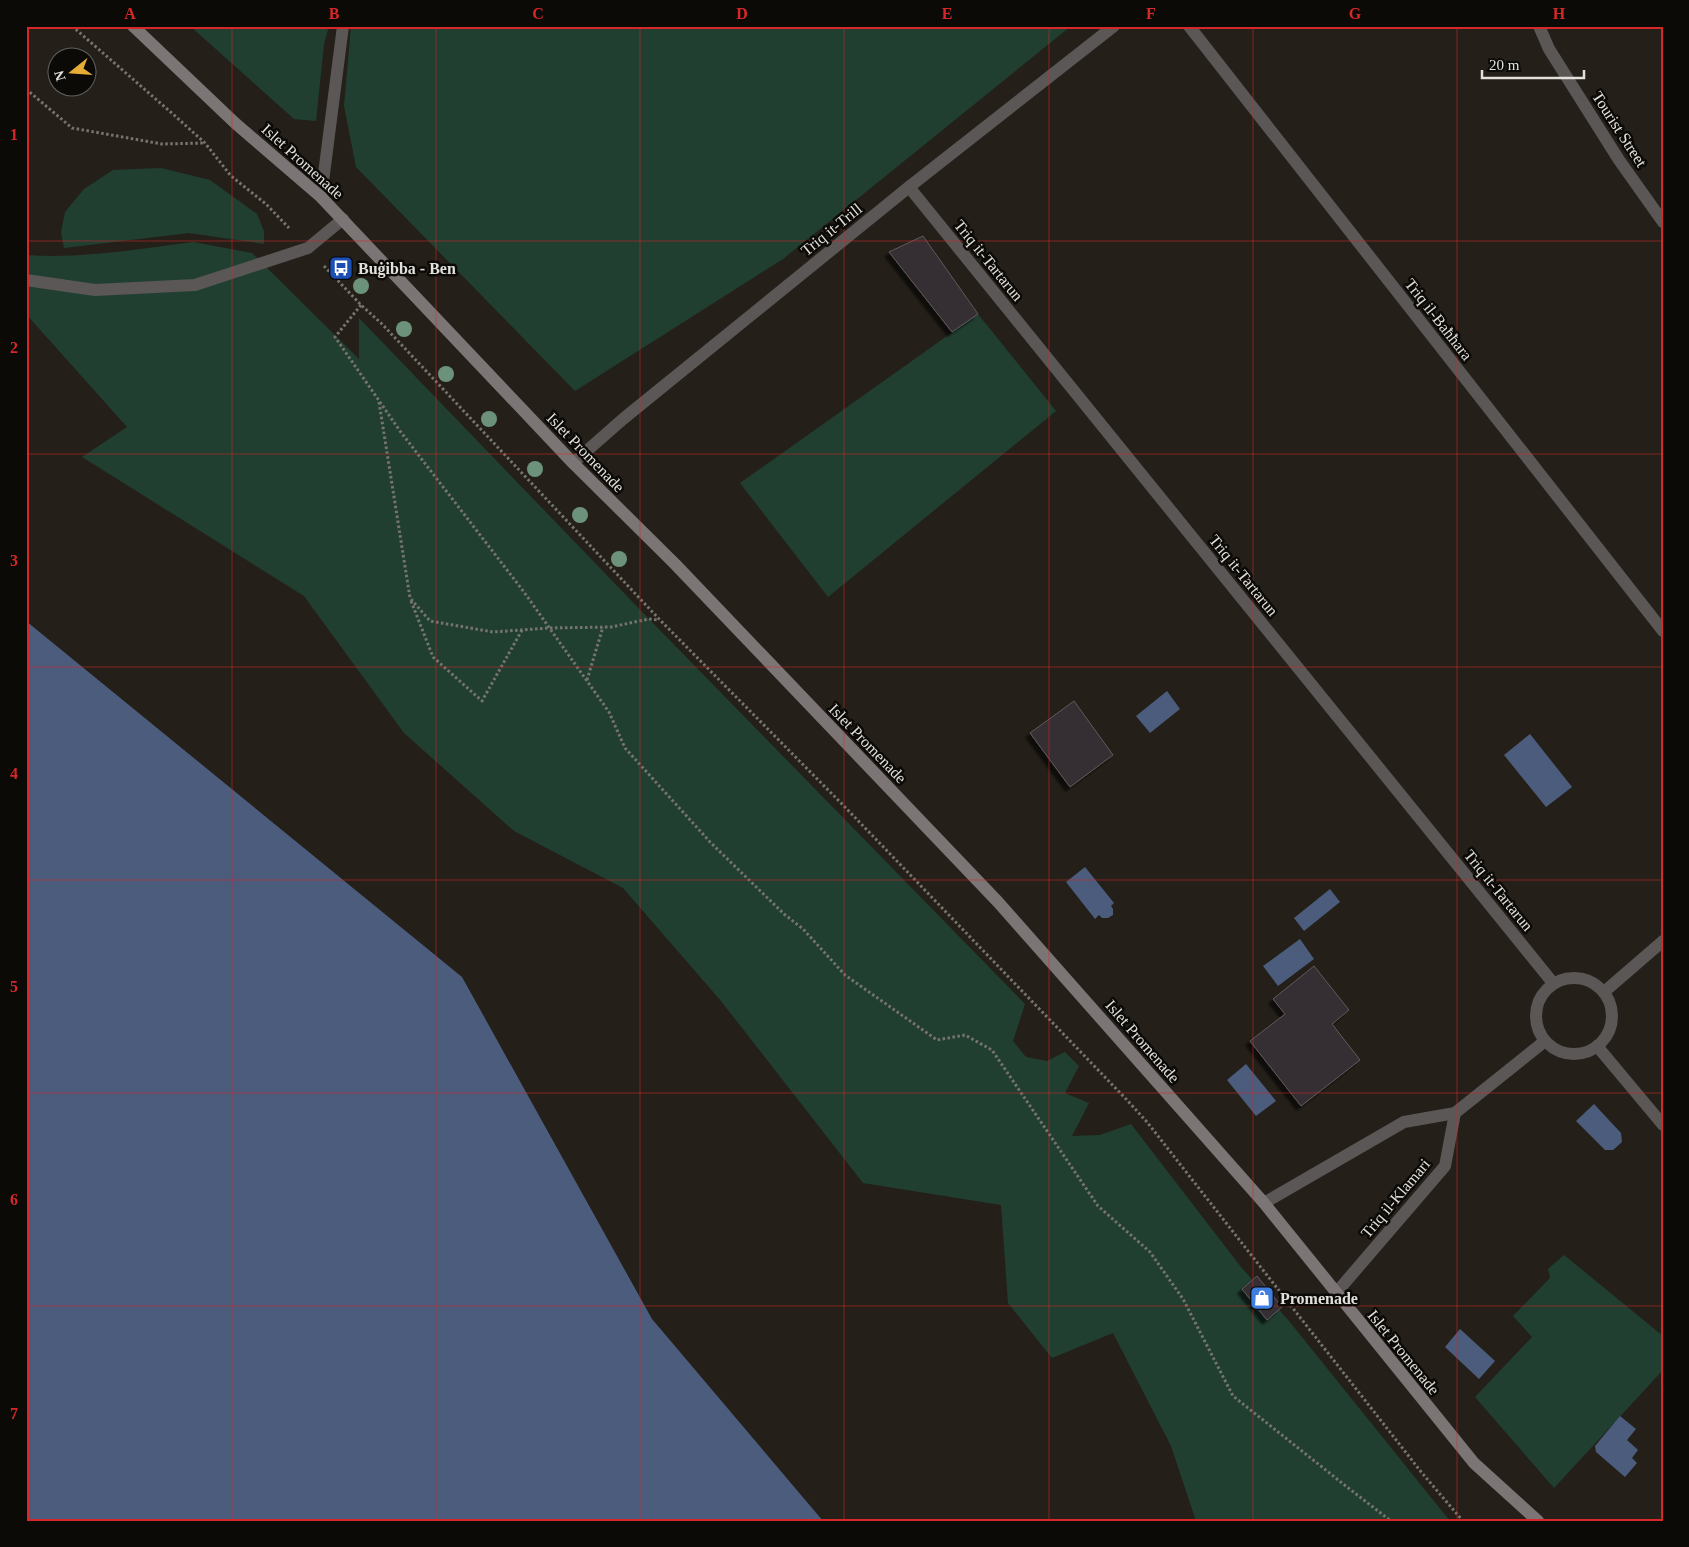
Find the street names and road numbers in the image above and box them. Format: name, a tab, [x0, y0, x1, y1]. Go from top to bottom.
street label: Tourist Street	[1589, 88, 1651, 171]
street label: Islet Promenade	[259, 120, 347, 202]
street label: Triq it-Trill	[798, 199, 866, 260]
street label: Triq it-Tartarun	[950, 216, 1026, 305]
street label: Triq il-Baħħara	[1401, 275, 1476, 364]
street label: Islet Promenade	[544, 409, 628, 495]
street label: Triq it-Tartarun	[1205, 531, 1281, 620]
street label: Islet Promenade	[826, 700, 910, 786]
street label: Triq it-Tartarun	[1460, 846, 1536, 935]
street label: Islet Promenade	[1102, 997, 1183, 1086]
street label: Triq il-Klamari	[1357, 1155, 1434, 1242]
street label: Islet Promenade	[1364, 1307, 1443, 1398]

